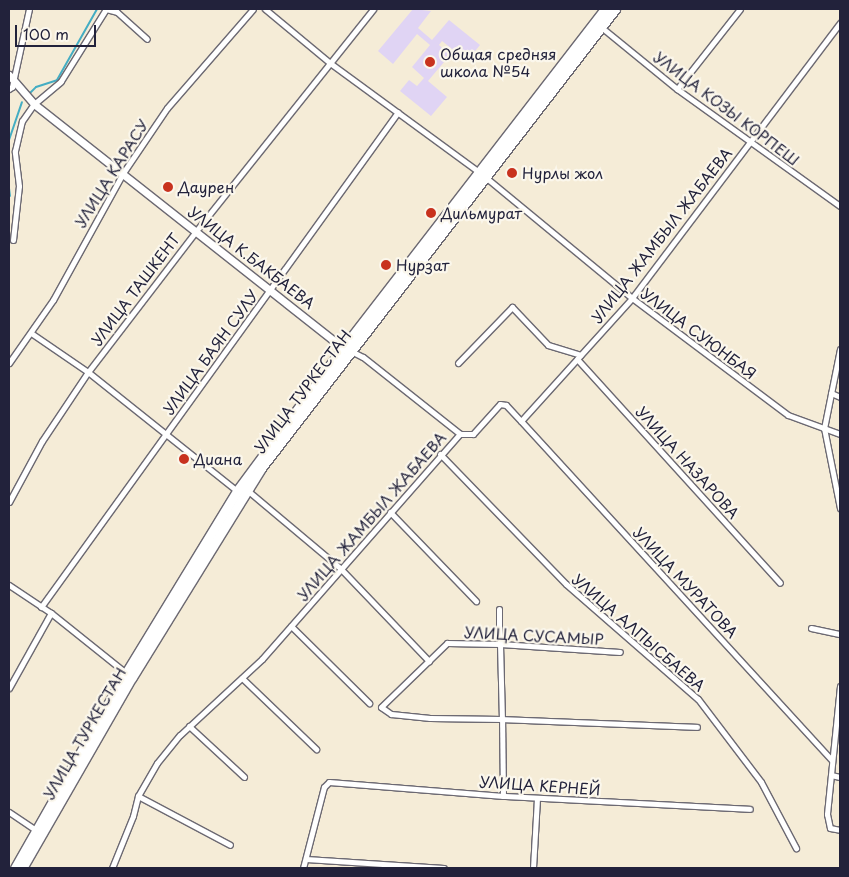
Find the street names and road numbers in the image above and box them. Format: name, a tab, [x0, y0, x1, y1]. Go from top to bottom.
street label: УЛИЦА КОЗЫ КОРПЕШ	[650, 47, 804, 169]
street label: УЛИЦА КАРАСУ	[70, 116, 152, 230]
street label: УЛИЦА ЖАМБЫЛ ЖАБАЕВА	[587, 144, 735, 326]
street label: УЛИЦА К.БАКБАЕВА	[185, 202, 319, 312]
street label: УЛИЦА ТАШКЕНТ	[86, 229, 184, 349]
street label: УЛИЦА СУЮНБАЯ	[637, 283, 761, 383]
street label: УЛИЦА БАЯН СУЛУ	[158, 286, 262, 418]
street label: УЛИЦА ТУРКЕСТАН	[249, 325, 355, 457]
street label: УЛИЦА НАЗАРОВА	[633, 402, 743, 522]
street label: УЛИЦА ЖАМБЫЛ ЖАБАЕВА	[293, 428, 449, 604]
street label: УЛИЦА МУРАТОВА	[630, 522, 742, 642]
street label: УЛИЦА АЛПЫСБАЕВА	[569, 569, 709, 695]
street label: УЛИЦА СУСАМЫР	[463, 622, 605, 648]
street label: УЛИЦА ТУРКЕСТАН	[38, 663, 130, 803]
street label: УЛИЦА КЕРНЕЙ	[479, 772, 601, 798]

